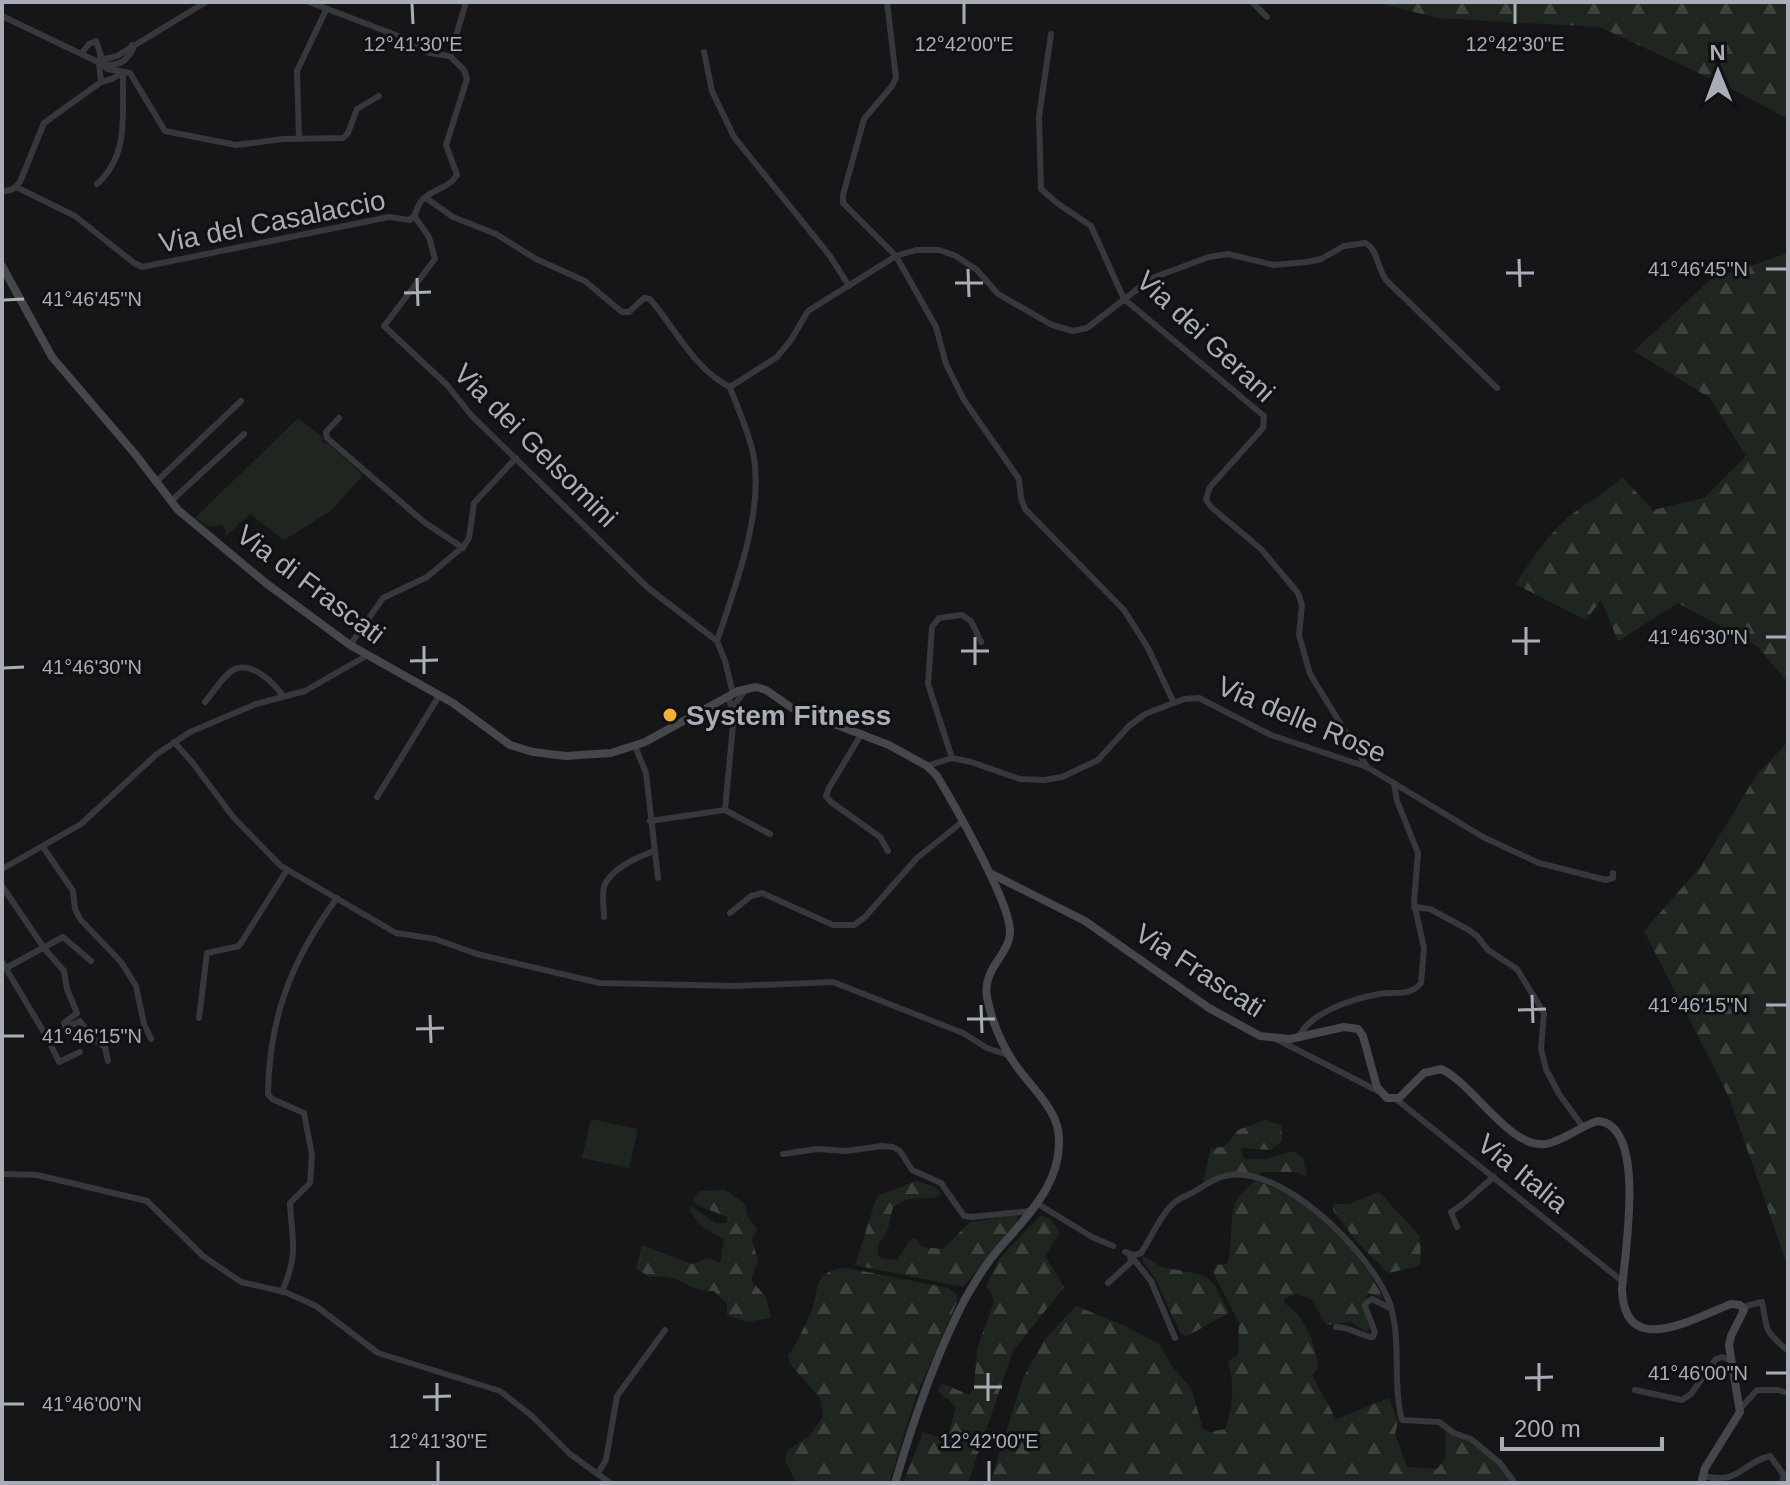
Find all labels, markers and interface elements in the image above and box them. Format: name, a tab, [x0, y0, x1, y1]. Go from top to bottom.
north arrow	[1678, 32, 1758, 112]
text: 12°41'30"E	[364, 33, 463, 55]
text: 12°42'00"E	[915, 33, 1014, 55]
text: 12°42'30"E	[1466, 33, 1565, 55]
text: N	[1709, 40, 1726, 65]
street label: Via del Casalaccio	[156, 184, 388, 259]
text: 41°46'45"N	[1648, 258, 1748, 280]
street label: Via dei Gerani	[1130, 265, 1281, 408]
text: 41°46'45"N	[42, 288, 142, 310]
street label: Via dei Gelsomini	[448, 358, 623, 533]
street label: Via di Frascati	[231, 519, 391, 650]
text: 41°46'30"N	[1648, 626, 1748, 648]
text: 41°46'30"N	[42, 656, 142, 678]
street label: Via delle Rose	[1213, 670, 1391, 769]
place label: System Fitness	[686, 700, 891, 731]
marker: System Fitness	[661, 706, 679, 724]
street label: Via Frascati	[1130, 917, 1270, 1024]
text: 41°46'15"N	[1648, 994, 1748, 1016]
text: 41°46'15"N	[42, 1025, 142, 1047]
street label: Via Italia	[1471, 1128, 1574, 1219]
text: 41°46'00"N	[1648, 1362, 1748, 1384]
text: 41°46'00"N	[42, 1393, 142, 1415]
scale bar	[1502, 1401, 1662, 1451]
text: 200 m	[1514, 1415, 1581, 1442]
text: 12°41'30"E	[389, 1430, 488, 1452]
text: 12°42'00"E	[940, 1430, 1039, 1452]

